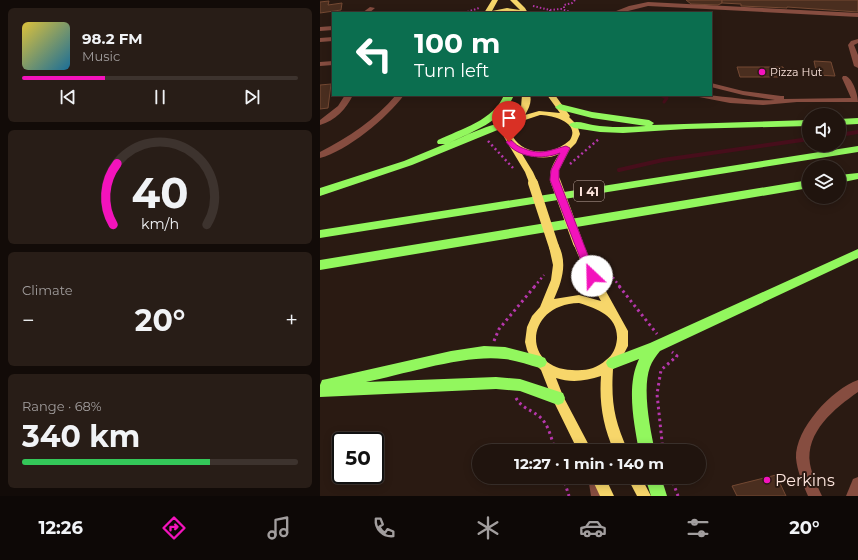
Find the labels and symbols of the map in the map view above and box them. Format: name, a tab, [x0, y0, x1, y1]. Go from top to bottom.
place label: Pizza Hut	[770, 65, 823, 79]
marker: Pizza Hut	[757, 67, 767, 77]
pin	[492, 101, 526, 142]
road number: I 41	[574, 181, 604, 201]
position arrow	[571, 255, 613, 297]
speed limit sign: 50	[332, 432, 384, 484]
place label: Perkins	[775, 471, 835, 490]
marker: Perkins	[762, 475, 772, 485]

